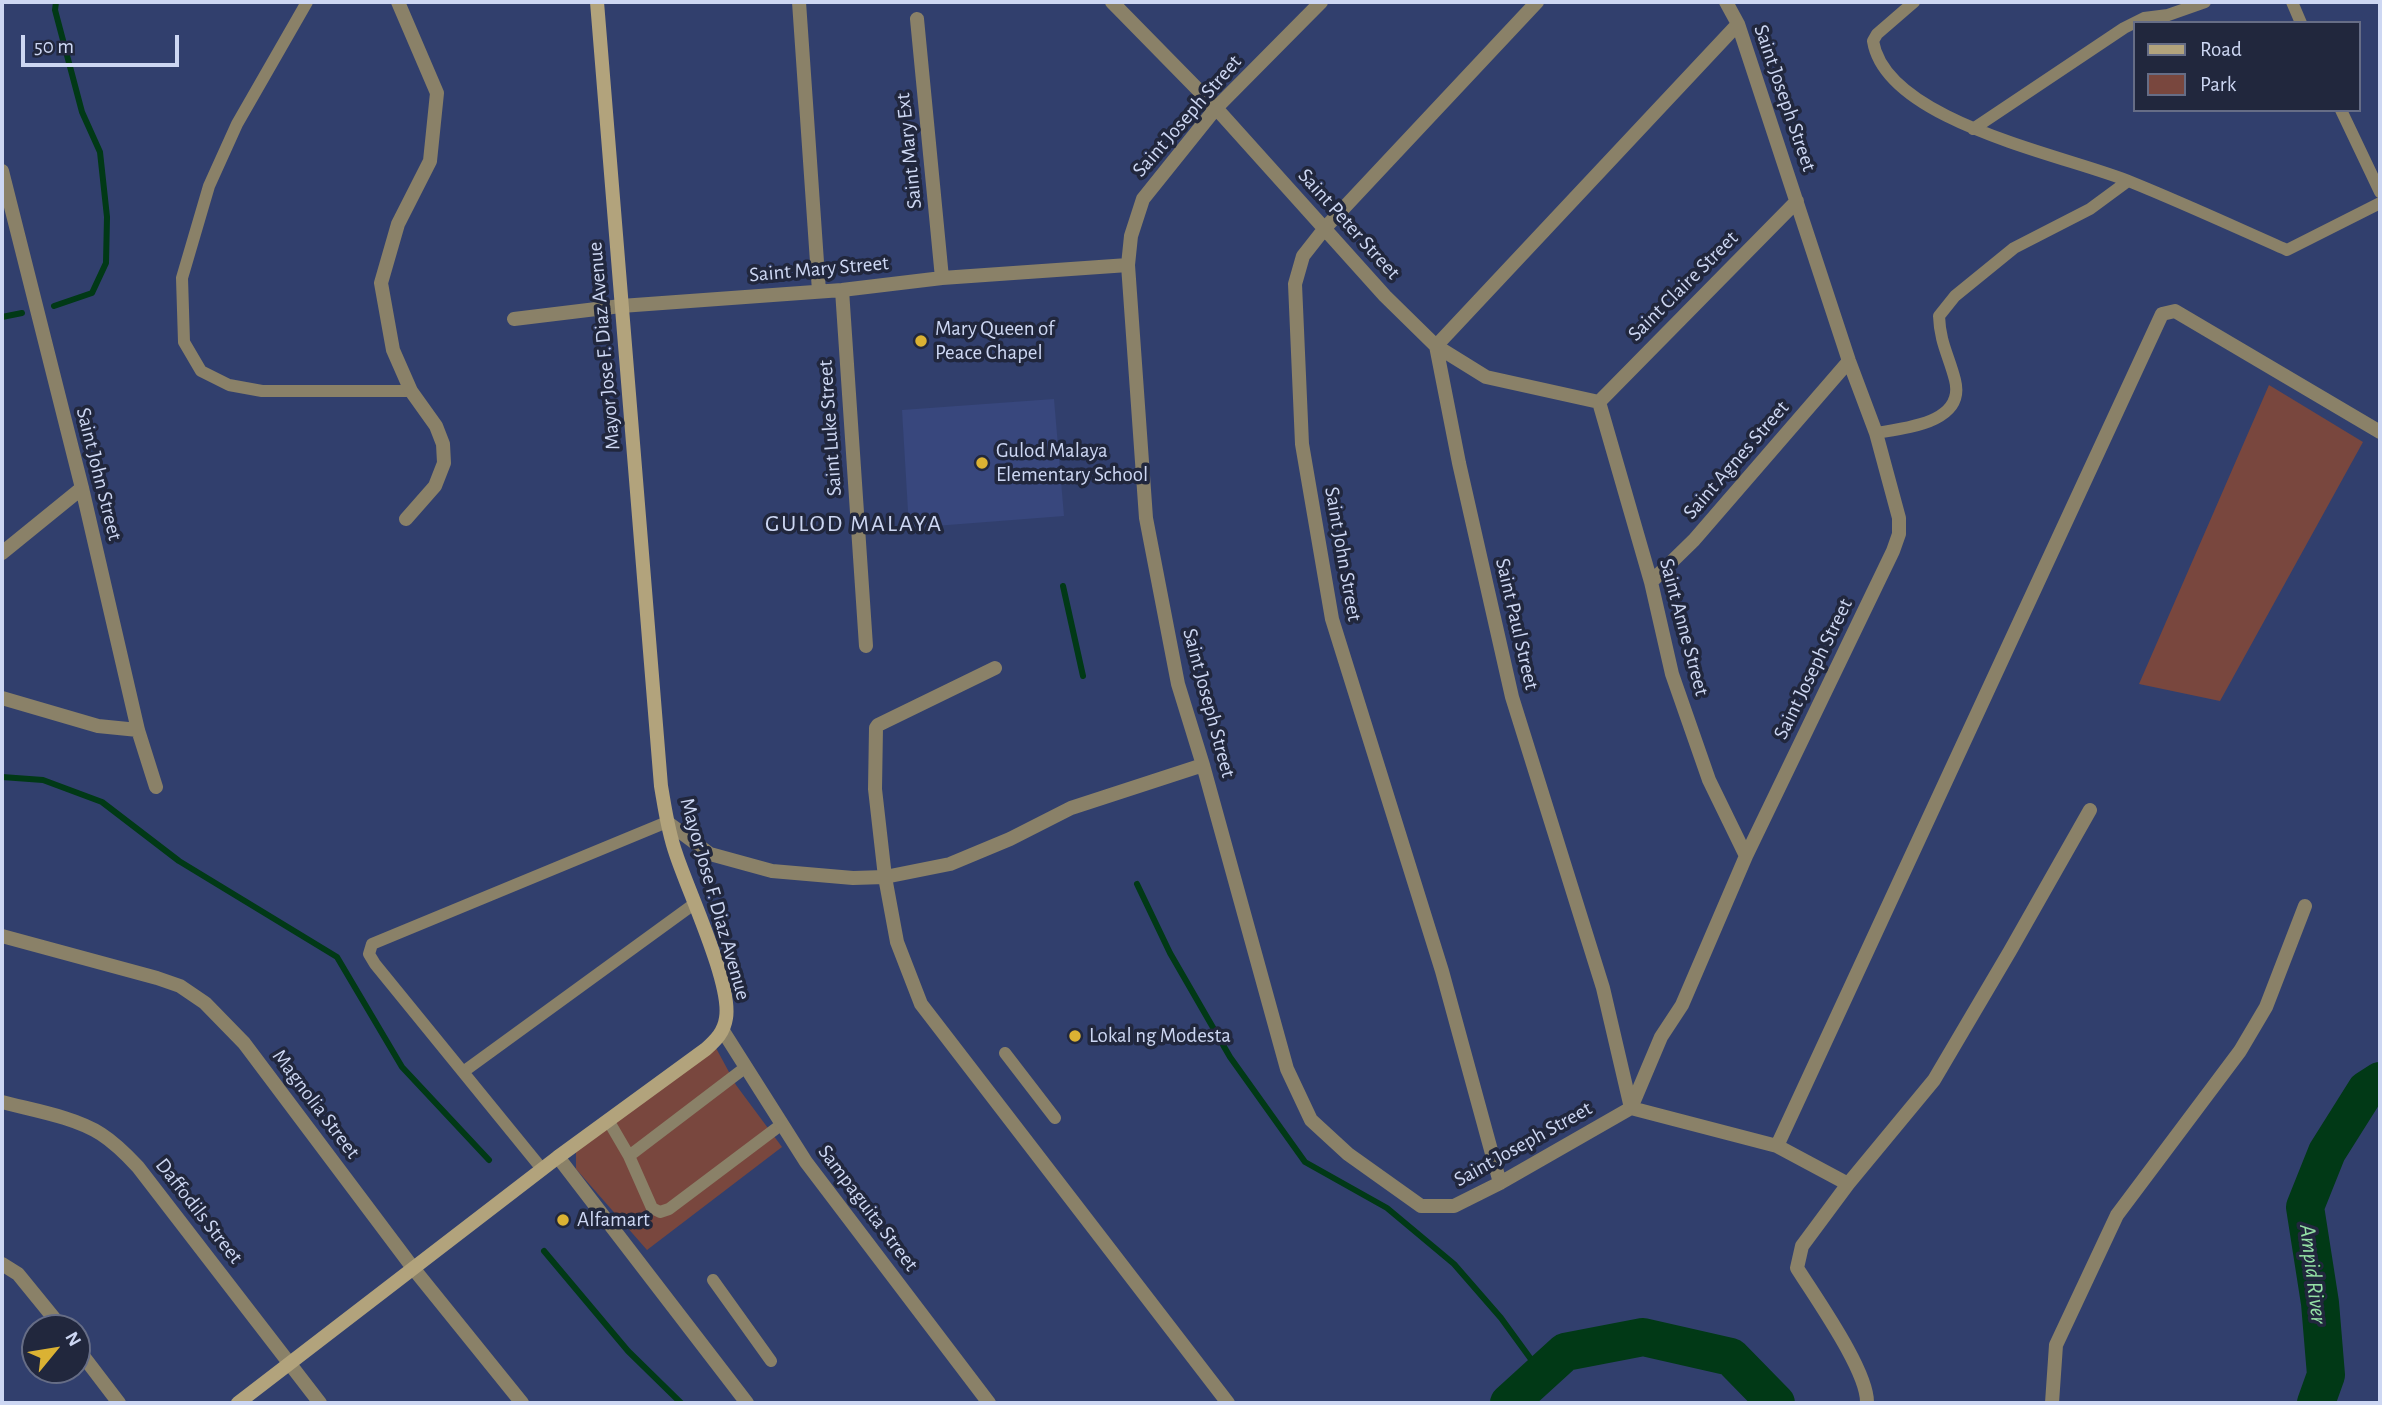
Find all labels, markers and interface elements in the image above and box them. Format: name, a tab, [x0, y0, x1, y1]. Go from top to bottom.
scale bar	[24, 21, 182, 65]
street label: Saint Joseph Street	[1748, 21, 1822, 175]
legend	[2134, 21, 2361, 112]
text: 50 m	[34, 36, 74, 57]
text: Road	[2200, 39, 2242, 60]
street label: Saint Joseph Street	[1127, 50, 1247, 182]
text: Park	[2200, 74, 2236, 95]
street label: Saint Mary Ext	[890, 92, 928, 210]
street label: Saint Peter Street	[1293, 163, 1405, 285]
street label: Saint Claire Street	[1623, 226, 1743, 346]
street label: Mayor Jose F. Diaz Avenue	[582, 241, 626, 451]
street label: Saint Mary Street	[748, 250, 890, 288]
place label: Mary Queen of Peace Chapel	[935, 316, 1054, 366]
marker: Mary Queen of Peace Chapel	[913, 333, 929, 349]
street label: Saint Luke Street	[813, 359, 847, 497]
street label: Saint Agnes Street	[1678, 396, 1794, 524]
street label: Saint John Street	[70, 405, 128, 543]
place label: Gulod Malaya Elementary School	[996, 438, 1148, 488]
marker: Gulod Malaya Elementary School	[974, 455, 990, 471]
street label: Saint John Street	[1319, 485, 1367, 623]
district label: GULOD MALAYA	[766, 510, 942, 538]
street label: Saint Paul Street	[1490, 556, 1544, 692]
street label: Saint Anne Street	[1654, 556, 1714, 698]
street label: Saint Joseph Street	[1768, 594, 1858, 744]
street label: Saint Joseph Street	[1177, 626, 1241, 780]
street label: Mayor Jose F. Diaz Avenue	[674, 795, 756, 1003]
place label: Lokal ng Modesta	[1089, 1023, 1231, 1049]
marker: Lokal ng Modesta	[1067, 1028, 1083, 1044]
street label: Magnolia Street	[267, 1044, 365, 1164]
street label: Saint Joseph Street	[1450, 1096, 1596, 1192]
street label: Sampaguita Street	[812, 1140, 924, 1276]
street label: Daffodils Street	[150, 1153, 248, 1269]
place label: Alfamart	[577, 1207, 650, 1233]
marker: Alfamart	[555, 1212, 571, 1228]
water label: Ampid River	[2293, 1223, 2333, 1325]
north arrow	[21, 1314, 91, 1384]
text: N	[61, 1329, 84, 1350]

